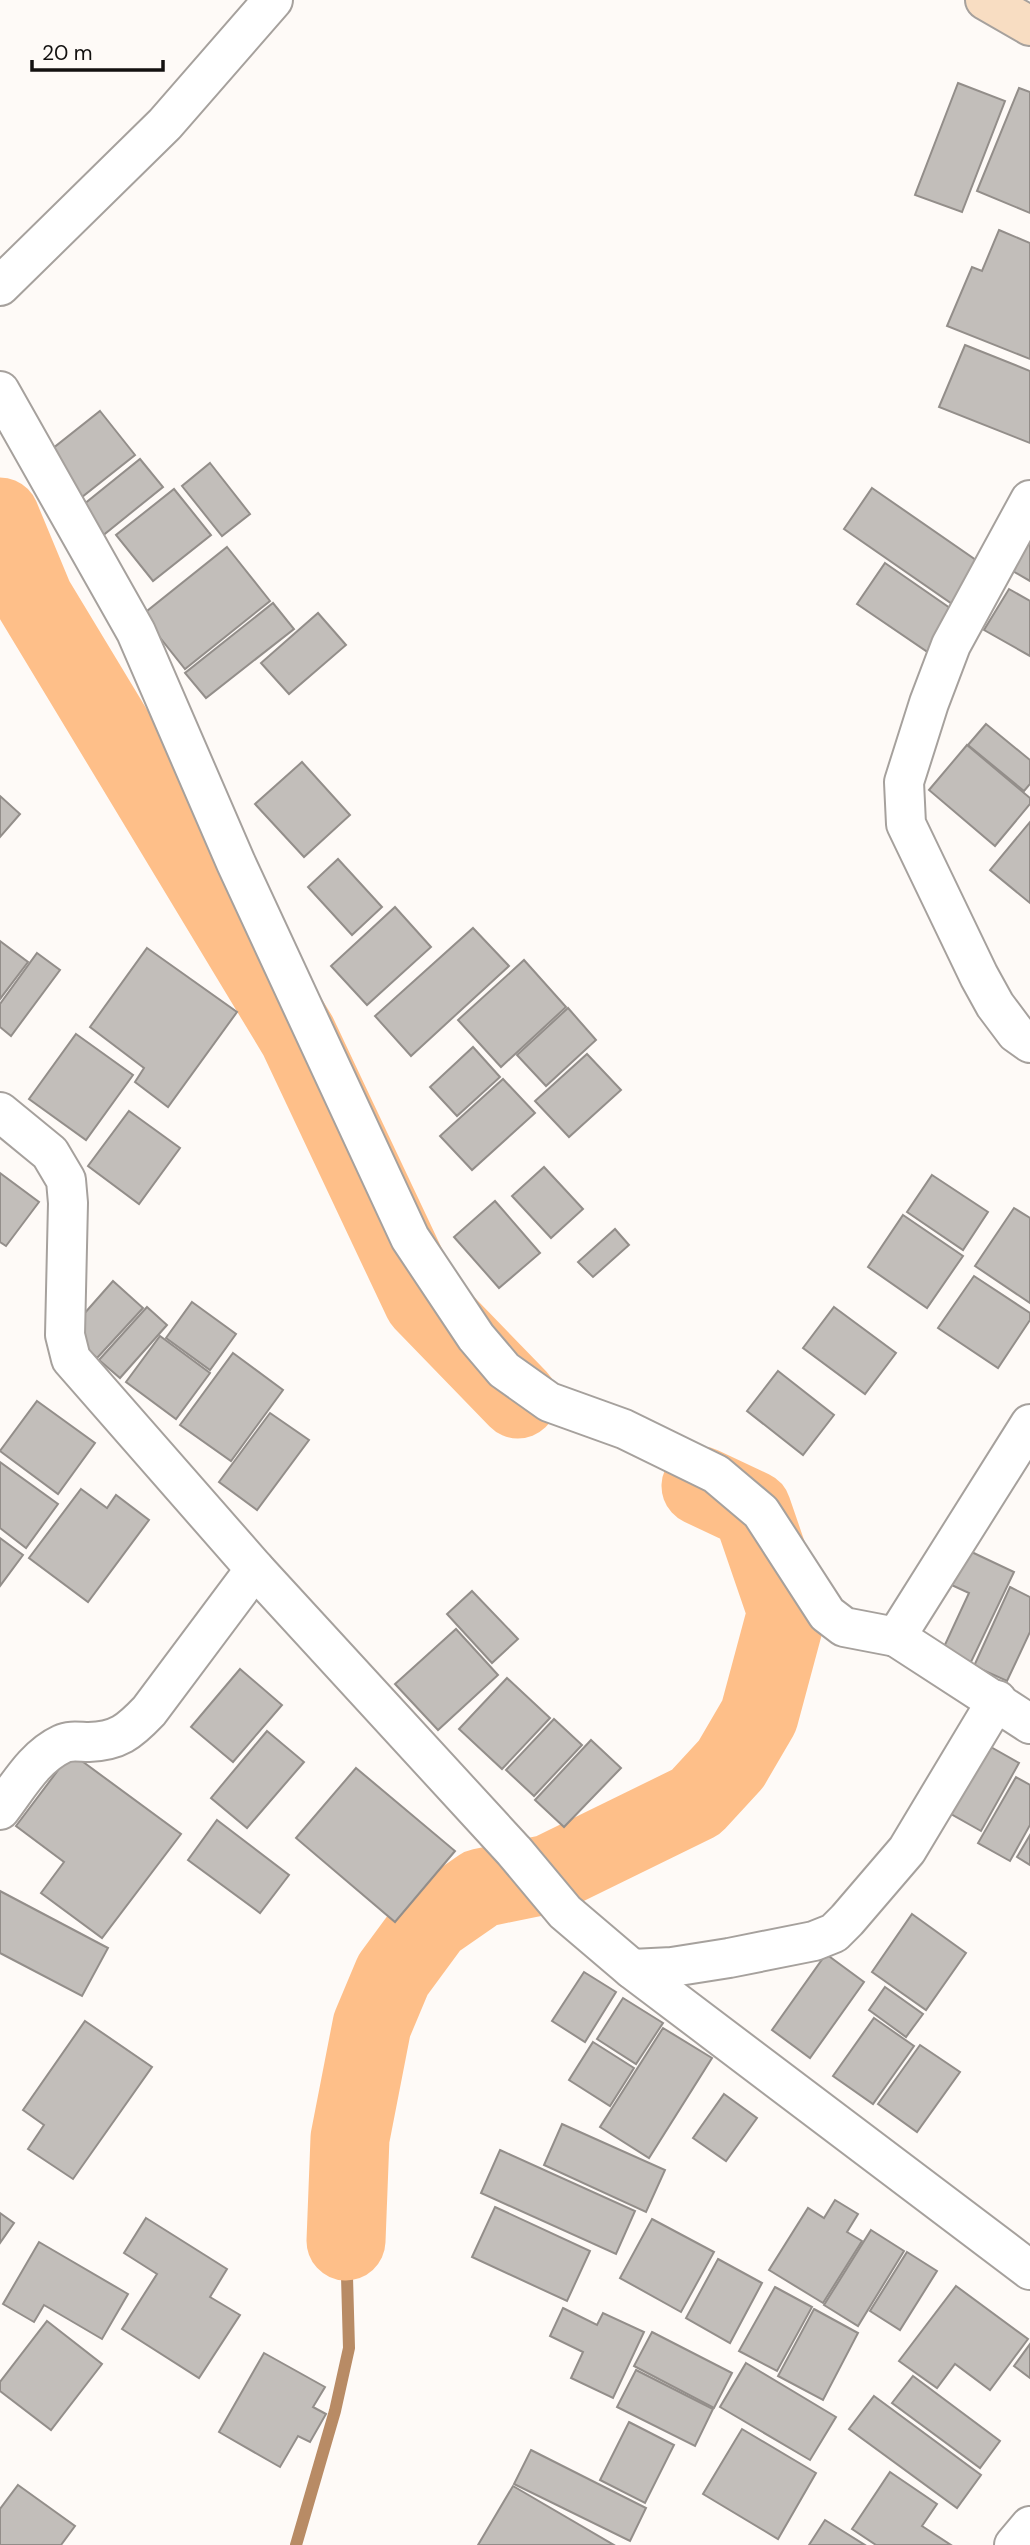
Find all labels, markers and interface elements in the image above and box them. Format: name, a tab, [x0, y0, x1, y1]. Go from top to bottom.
scale bar	[32, 28, 163, 72]
text: 20 m	[42, 39, 93, 67]

